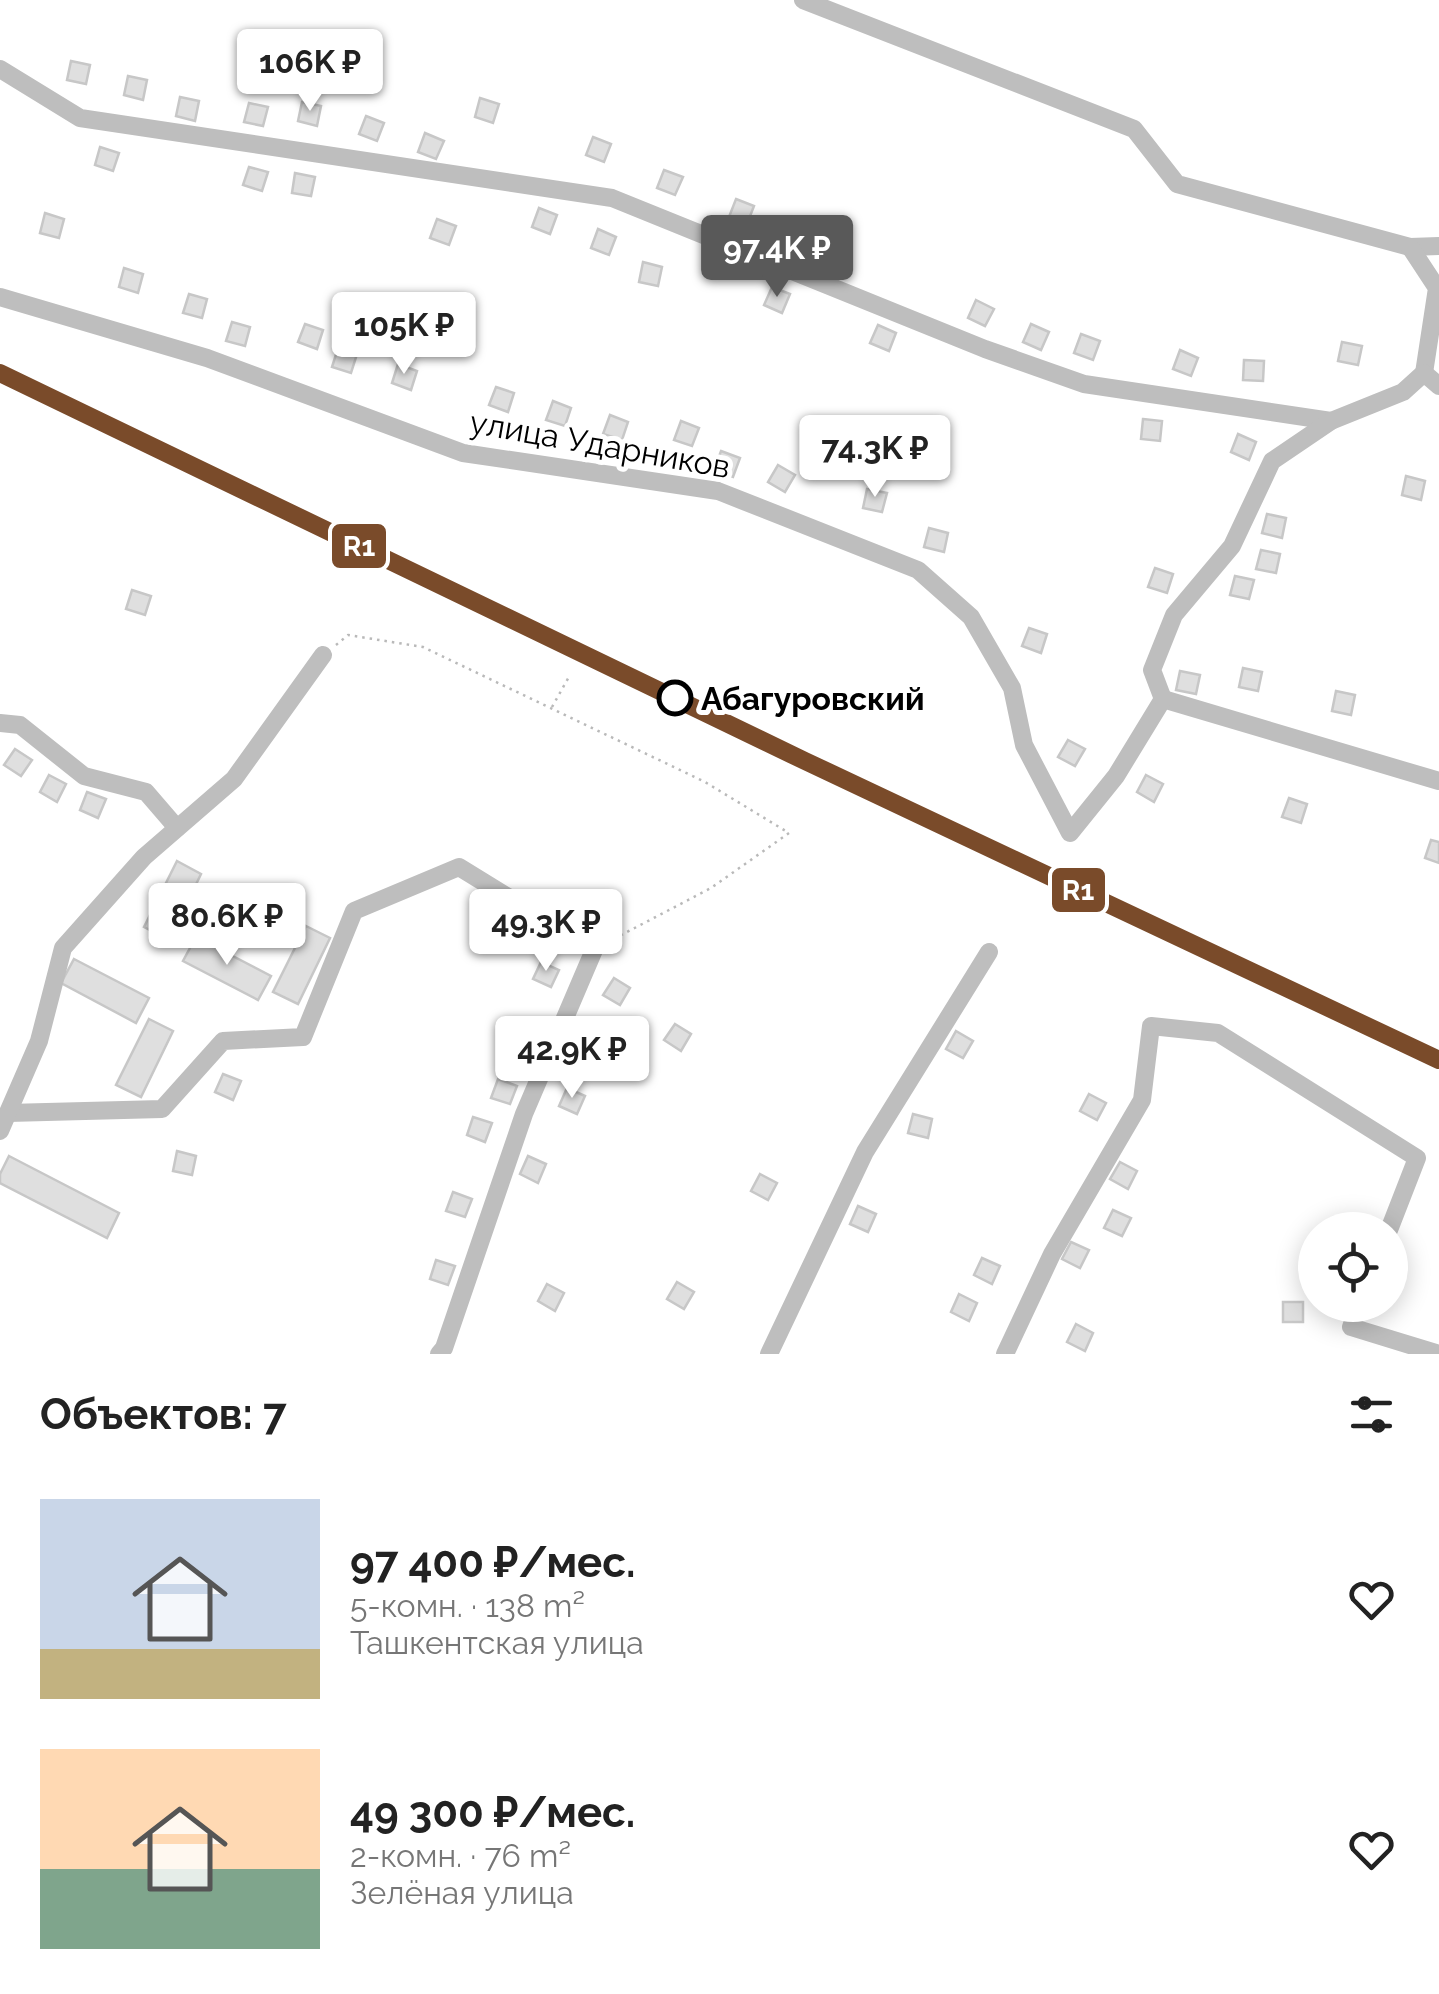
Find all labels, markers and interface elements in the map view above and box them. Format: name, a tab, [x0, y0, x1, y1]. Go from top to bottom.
pin: 106K ₽	[229, 29, 391, 114]
text: 106K ₽	[259, 43, 361, 80]
pin: 97.4K ₽	[685, 215, 869, 300]
text: 97.4K ₽	[723, 229, 831, 266]
pin: 105K ₽	[323, 292, 485, 377]
text: 105K ₽	[354, 306, 454, 343]
street label: улица Ударников	[467, 403, 733, 485]
pin: 74.3K ₽	[783, 415, 967, 500]
text: 74.3K ₽	[821, 429, 929, 466]
line badge: R1	[330, 522, 388, 570]
text: R1	[343, 530, 375, 563]
place label: Абагуровский	[701, 680, 925, 717]
marker: Абагуровский	[658, 681, 692, 715]
line badge: R1	[1050, 866, 1107, 914]
text: R1	[1062, 874, 1094, 907]
pin: 80.6K ₽	[135, 883, 319, 968]
pin: 49.3K ₽	[454, 889, 638, 974]
text: 80.6K ₽	[171, 897, 283, 934]
text: 49.3K ₽	[491, 903, 601, 940]
pin: 42.9K ₽	[480, 1016, 664, 1101]
text: 42.9K ₽	[517, 1030, 627, 1067]
map controls	[1298, 1212, 1408, 1322]
button: locate	[1298, 1212, 1408, 1322]
icon: filters	[1344, 1387, 1399, 1442]
text: Объектов: 7	[40, 1390, 287, 1439]
text: 97 400 ₽/мес.	[350, 1538, 635, 1587]
icon: home	[120, 1539, 240, 1659]
icon: heart	[1344, 1572, 1399, 1627]
text: 5-комн. · 138 m²	[350, 1587, 585, 1624]
text: Ташкентская улица	[350, 1624, 644, 1661]
text: 49 300 ₽/мес.	[350, 1788, 635, 1837]
icon: home	[120, 1789, 240, 1909]
icon: heart	[1344, 1822, 1399, 1877]
text: 2-комн. · 76 m²	[350, 1837, 571, 1874]
text: Зелёная улица	[350, 1874, 574, 1911]

